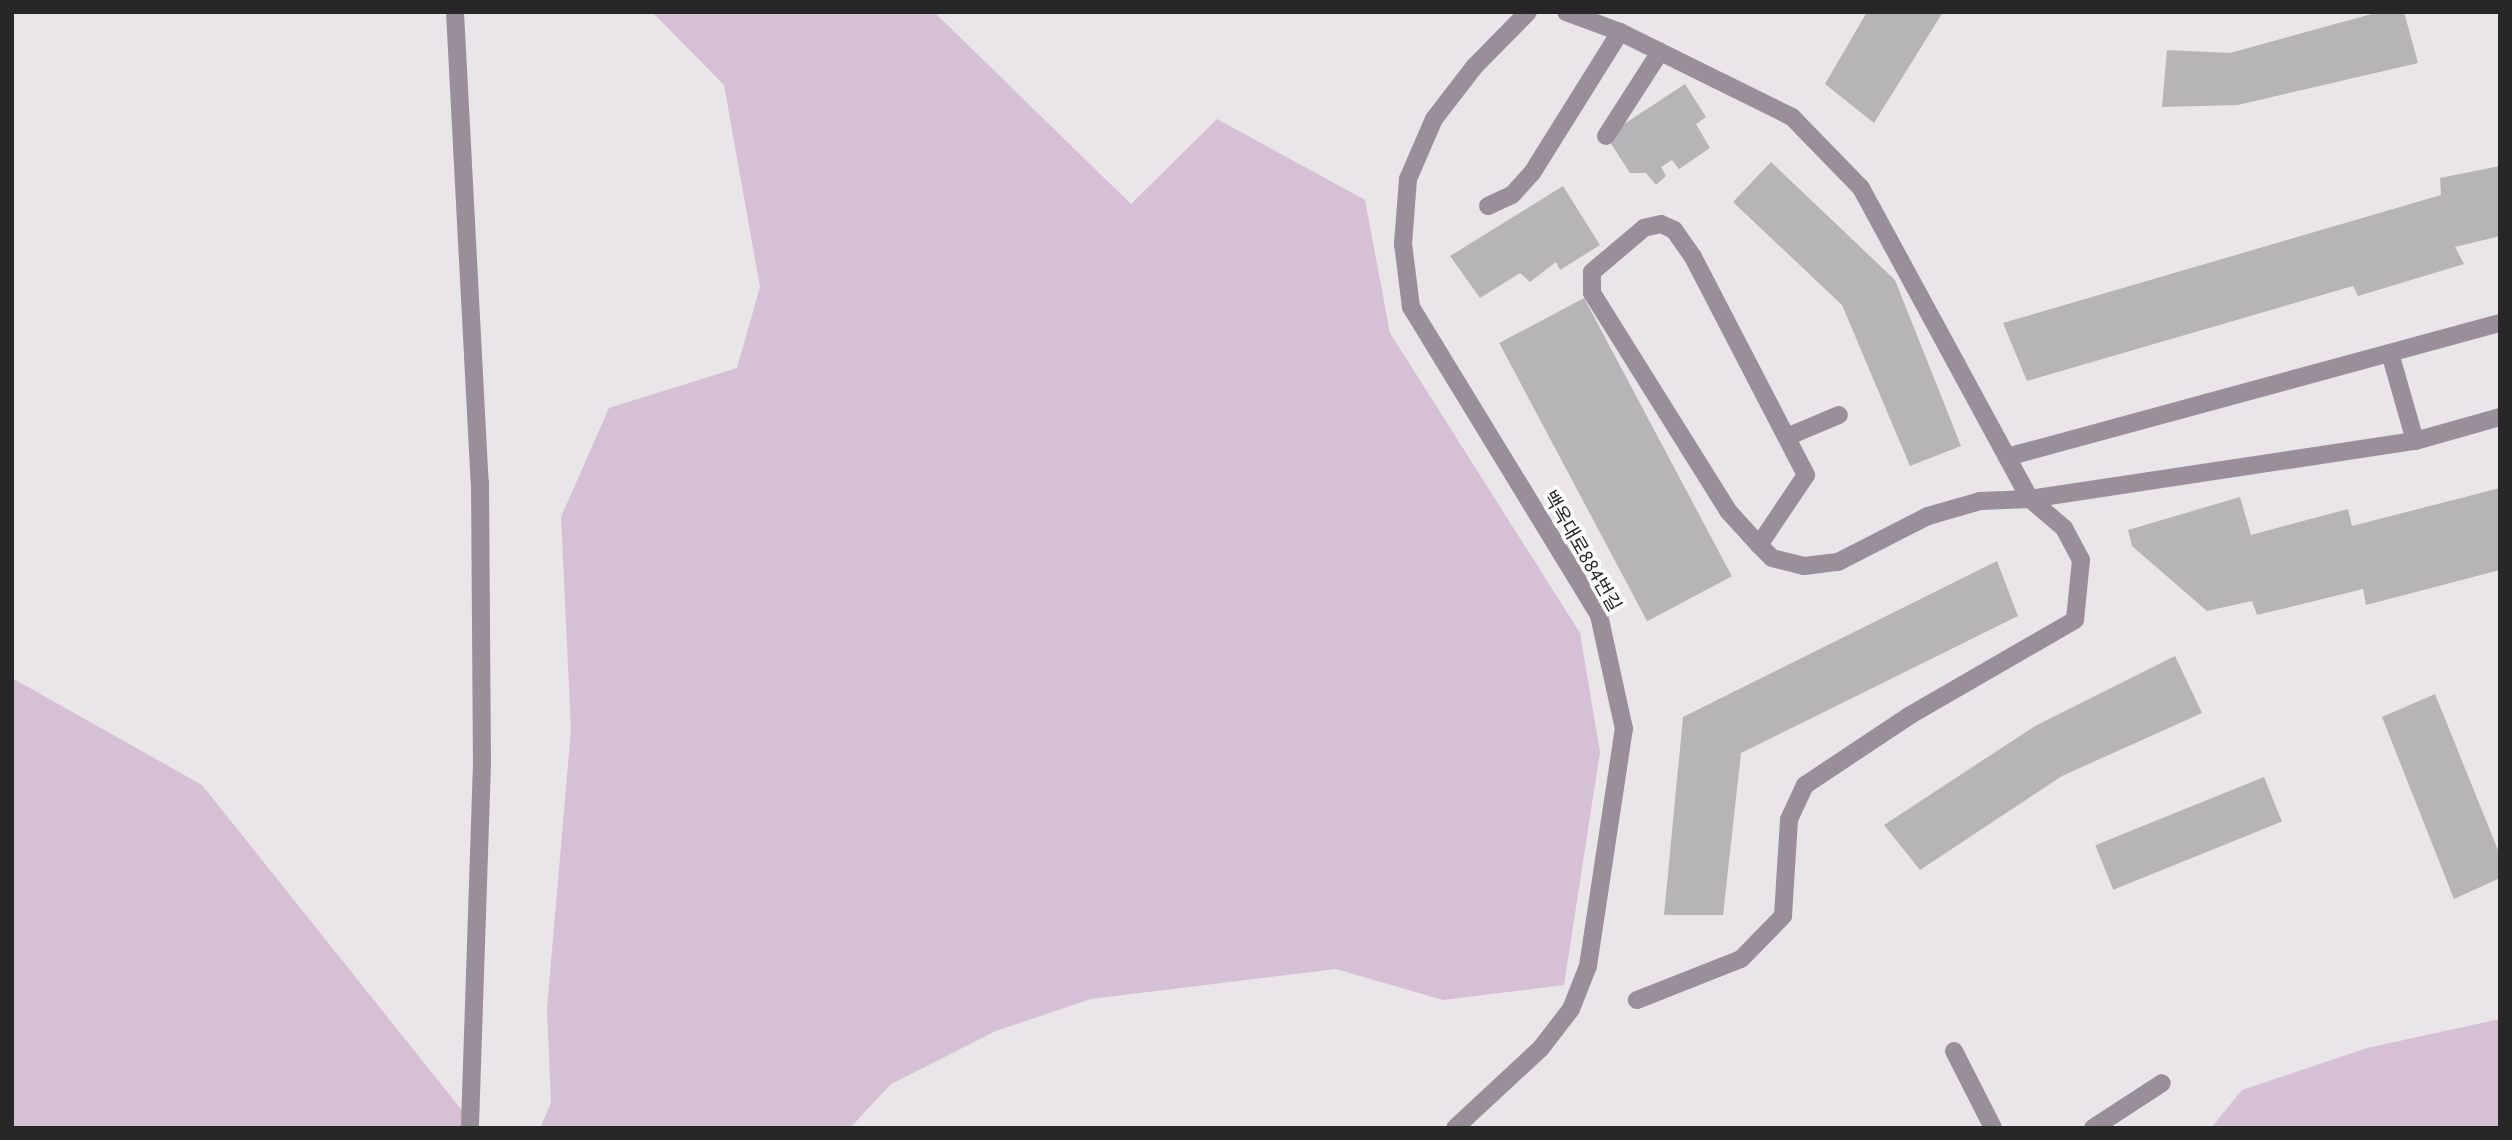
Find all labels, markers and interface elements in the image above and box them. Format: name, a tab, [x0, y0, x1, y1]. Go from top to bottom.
street label: 백옥대로884번길	[1538, 486, 1626, 616]

